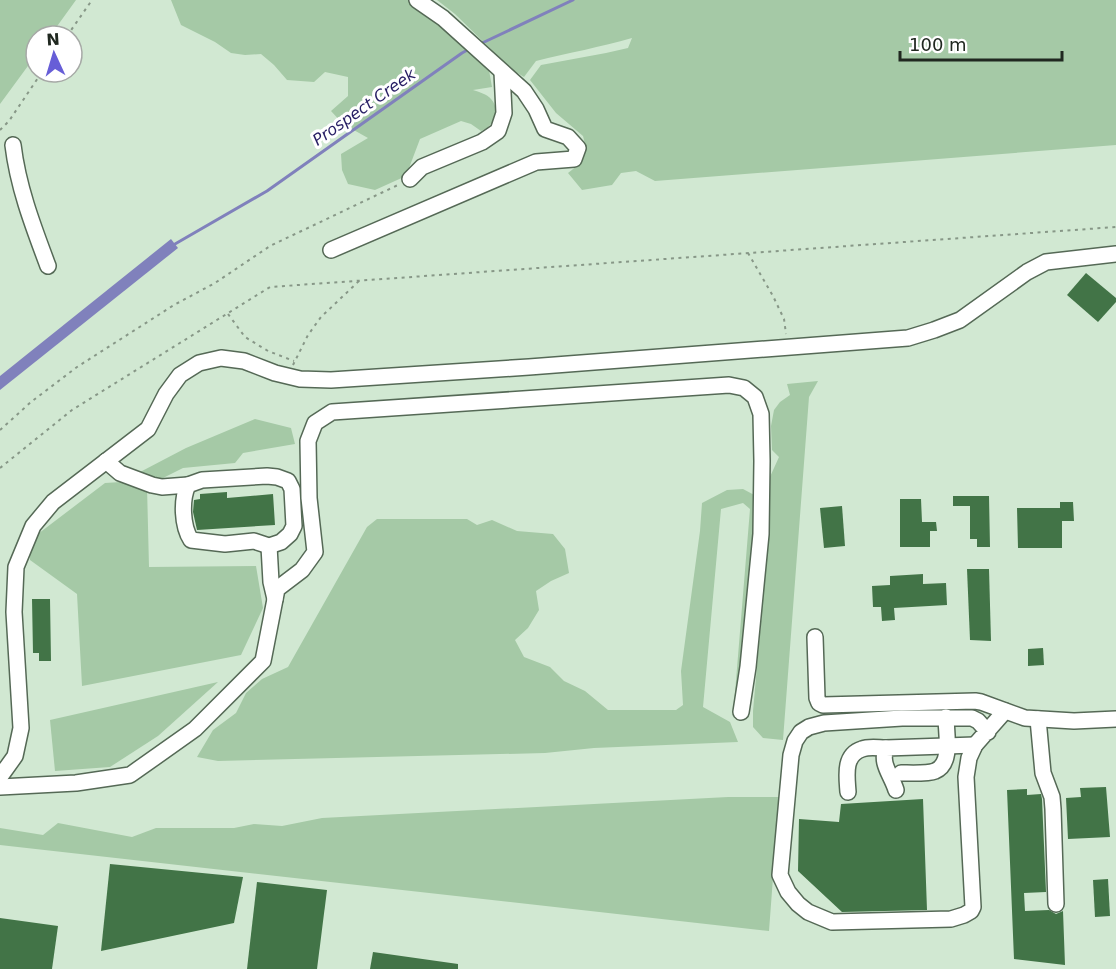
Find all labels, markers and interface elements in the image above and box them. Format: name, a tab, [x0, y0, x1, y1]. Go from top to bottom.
north arrow	[24, 24, 84, 84]
scale bar	[900, 24, 1062, 62]
text: N	[46, 30, 60, 49]
text: 100 m	[909, 34, 967, 55]
water label: Prospect Creek	[309, 64, 420, 150]

